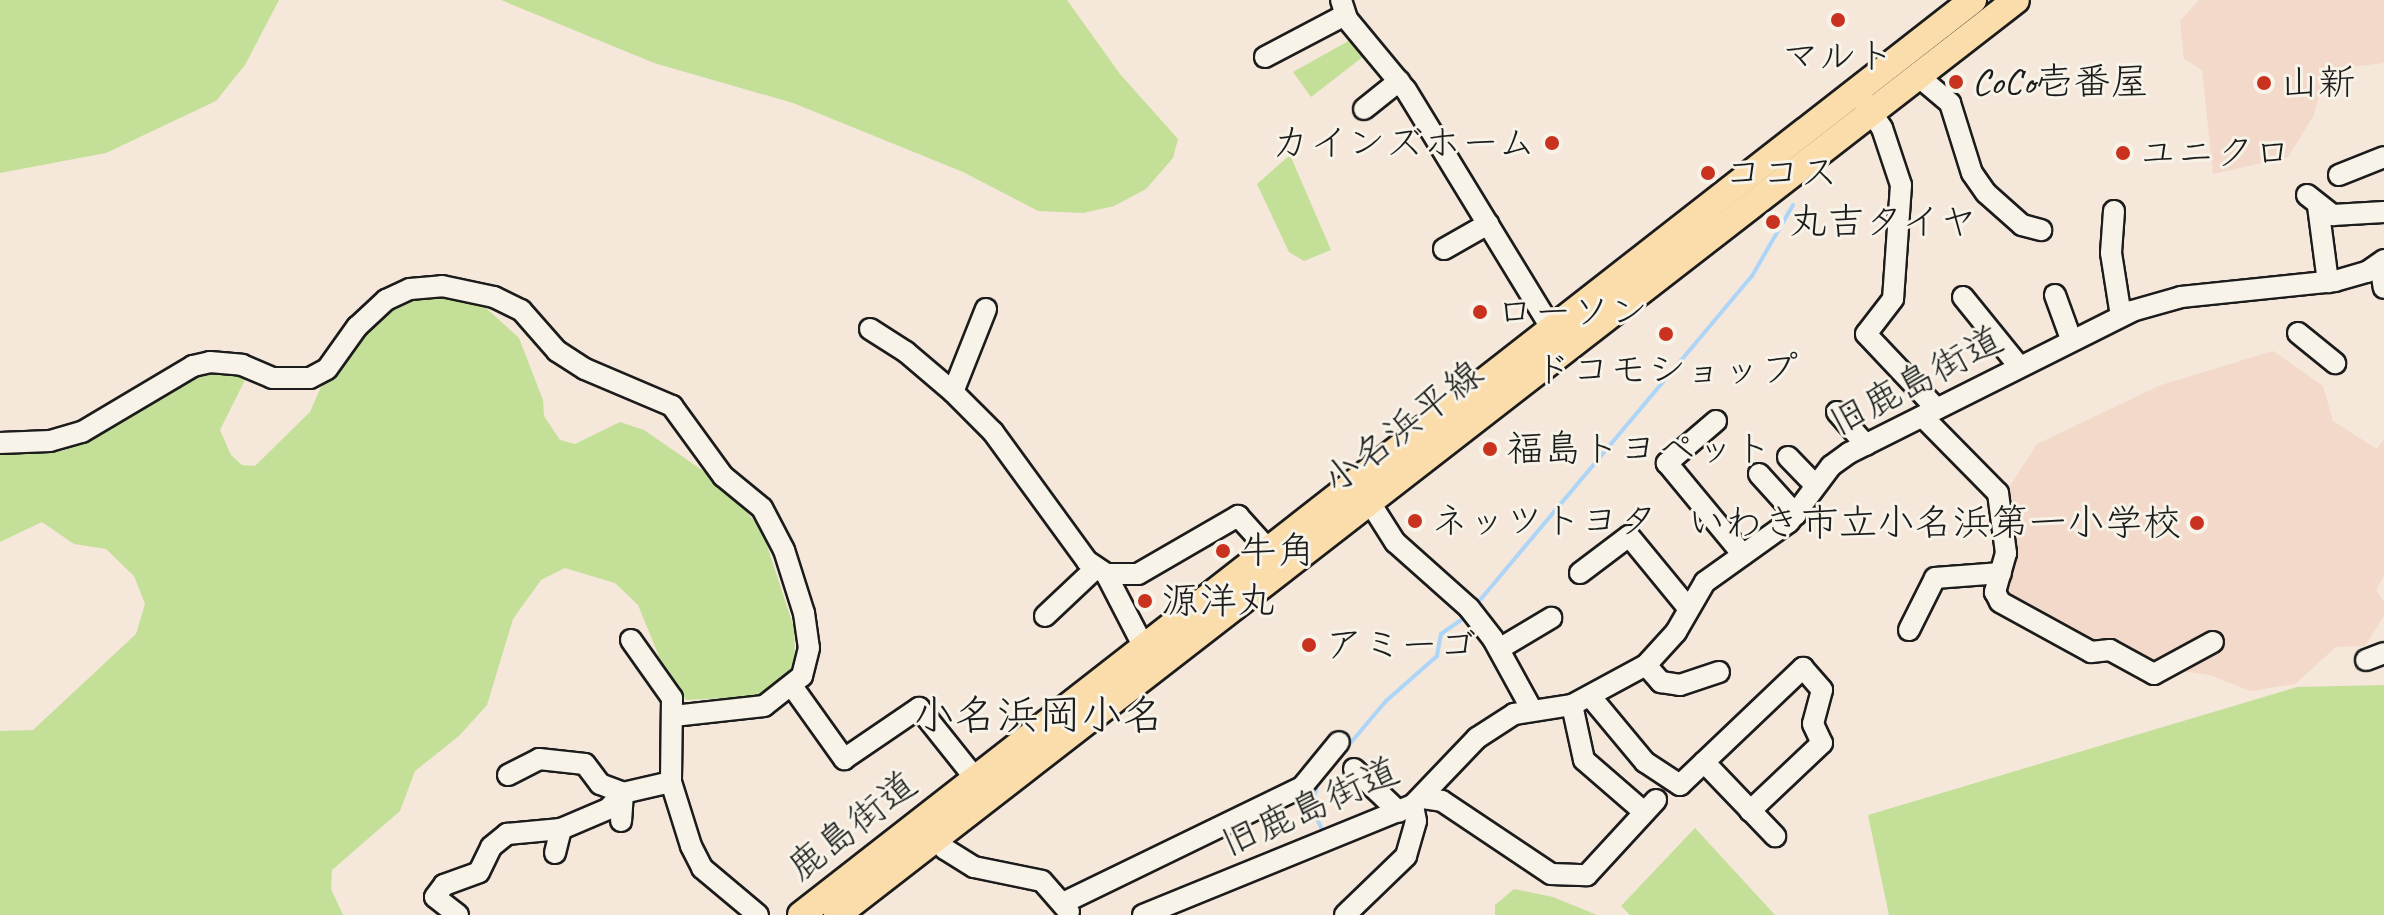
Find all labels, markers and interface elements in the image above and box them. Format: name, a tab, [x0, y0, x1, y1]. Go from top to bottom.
marker: マルト	[1829, 11, 1847, 29]
place label: マルト	[1781, 33, 1895, 79]
place label: CoCo壱番屋	[1972, 59, 2149, 105]
place label: 山新	[2280, 60, 2356, 106]
marker: CoCo壱番屋	[1947, 73, 1965, 91]
marker: 山新	[2255, 74, 2273, 92]
place label: カインズホーム	[1270, 120, 1536, 166]
place label: ユニクロ	[2139, 130, 2291, 176]
marker: カインズホーム	[1543, 134, 1561, 152]
marker: ユニクロ	[2114, 144, 2132, 162]
place label: ココス	[1724, 150, 1838, 196]
marker: ココス	[1699, 164, 1717, 182]
place label: 丸吉タイヤ	[1789, 199, 1979, 245]
marker: 丸吉タイヤ	[1764, 213, 1782, 231]
place label: ローソン	[1496, 289, 1648, 335]
marker: ローソン	[1471, 303, 1489, 321]
street label: 旧鹿島街道	[1821, 316, 2011, 446]
marker: ドコモショップ	[1657, 325, 1675, 343]
place label: ドコモショップ	[1533, 347, 1799, 393]
street label: 小名浜平線	[1314, 351, 1492, 503]
place label: 福島トヨペット	[1506, 426, 1772, 472]
marker: 福島トヨペット	[1481, 440, 1499, 458]
place label: ネッツトヨタ	[1431, 498, 1659, 544]
place label: いわき市立小名浜第一小学校	[1687, 500, 2181, 546]
marker: ネッツトヨタ	[1406, 512, 1424, 530]
marker: いわき市立小名浜第一小学校	[2188, 514, 2206, 532]
place label: 牛角	[1239, 528, 1315, 574]
marker: 牛角	[1214, 542, 1232, 560]
place label: 源洋丸	[1161, 578, 1275, 624]
marker: 源洋丸	[1136, 592, 1154, 610]
place label: アミーゴ	[1325, 622, 1476, 668]
marker: アミーゴ	[1300, 636, 1318, 654]
district label: 小名浜岡小名	[913, 691, 1165, 741]
street label: 旧鹿島街道	[1214, 748, 1406, 866]
street label: 鹿島街道	[778, 761, 926, 891]

